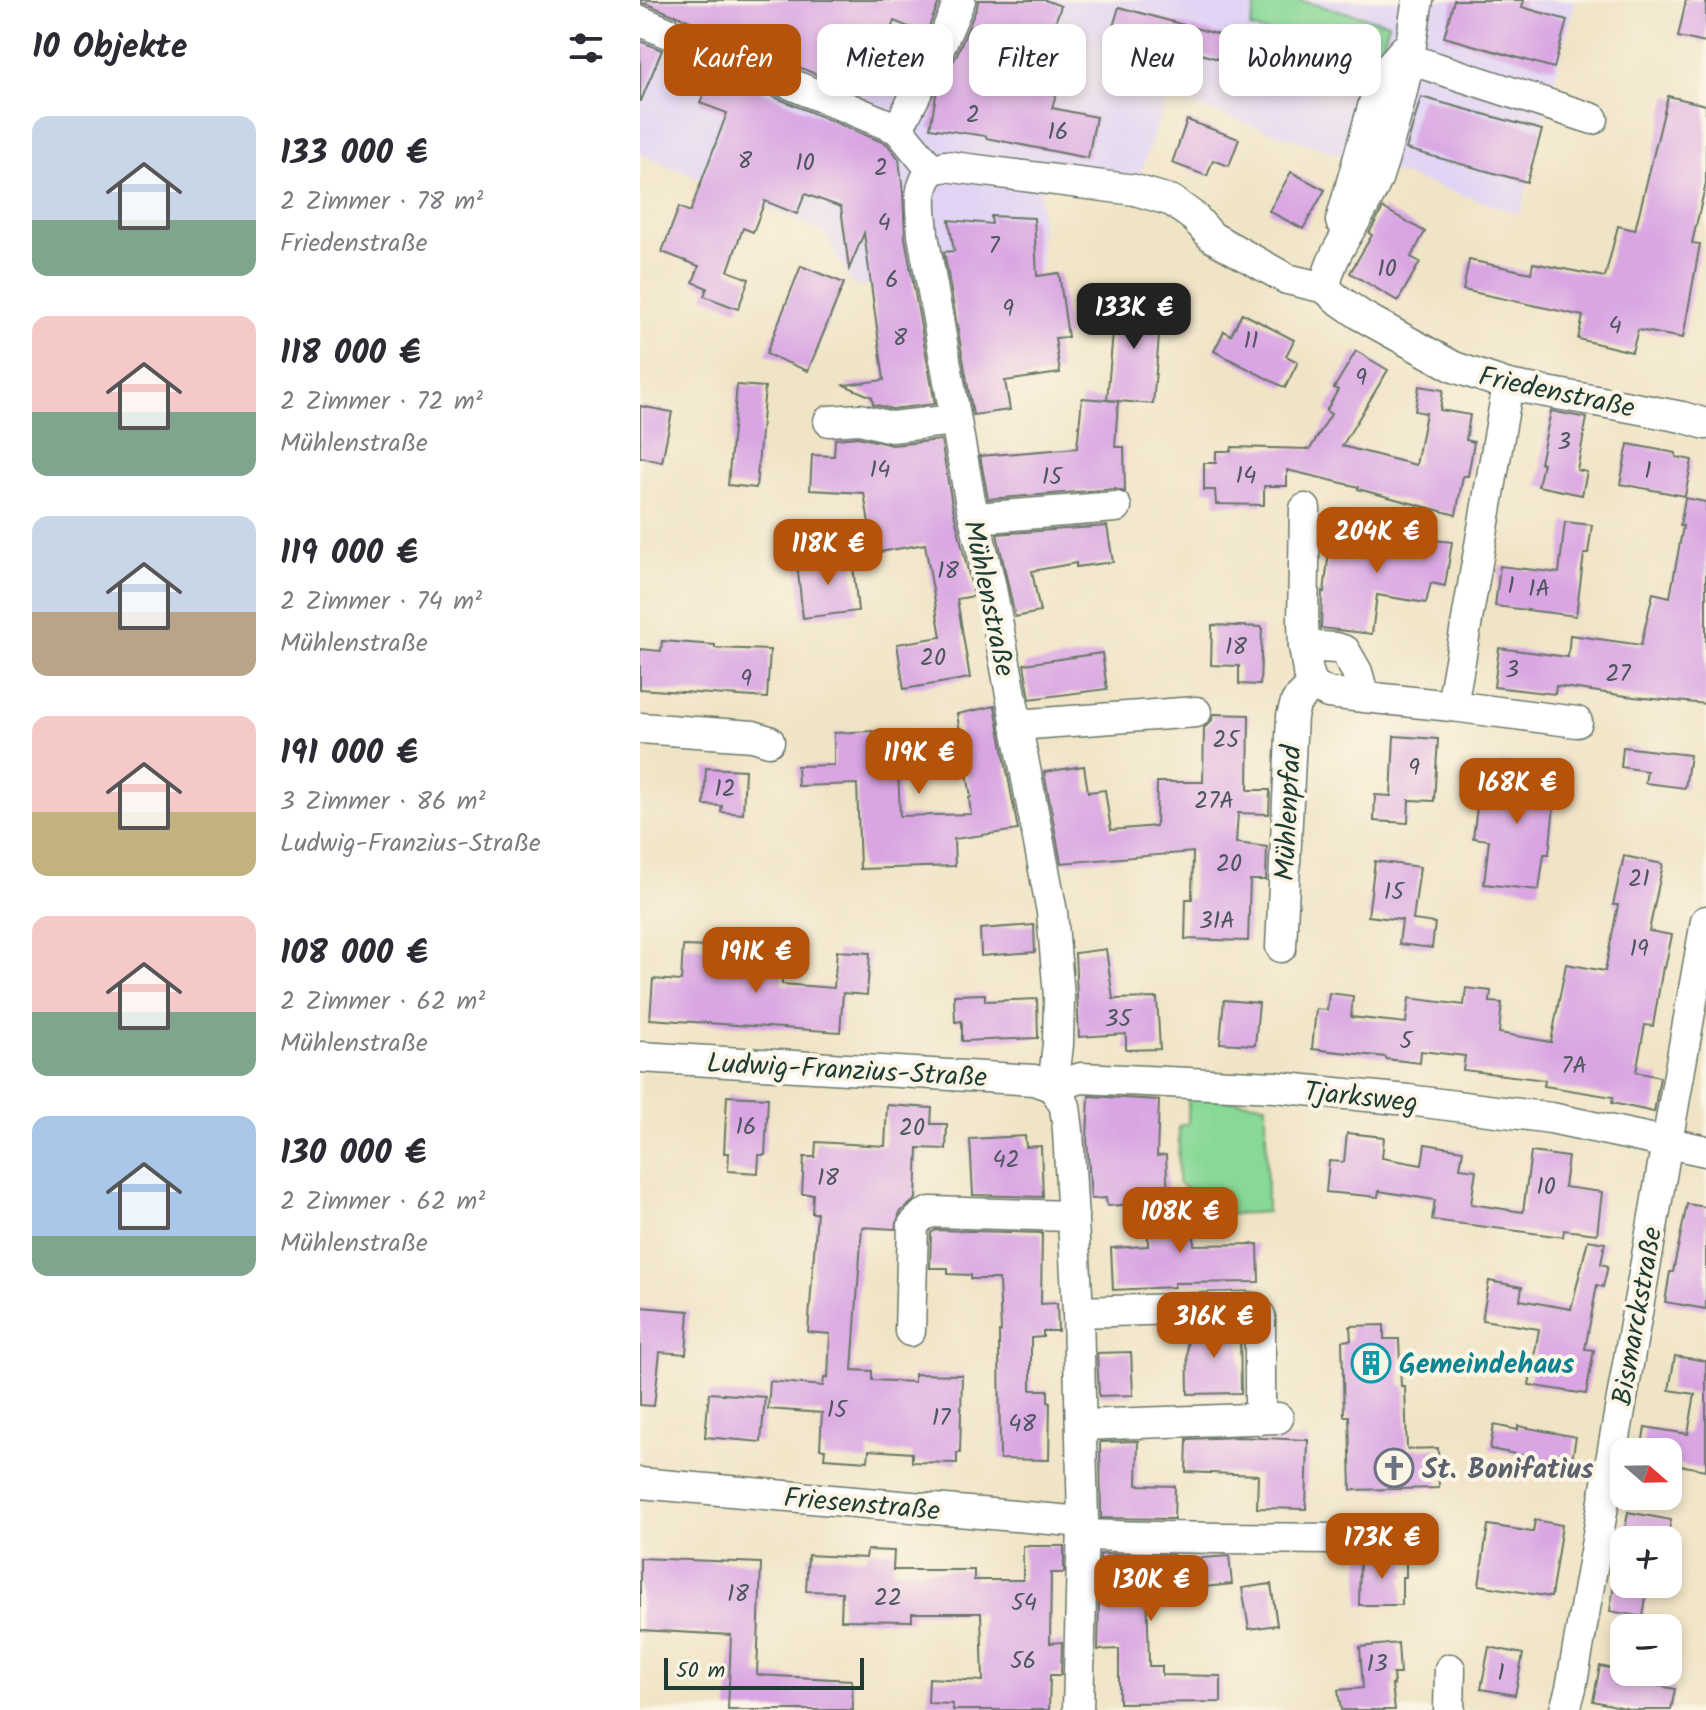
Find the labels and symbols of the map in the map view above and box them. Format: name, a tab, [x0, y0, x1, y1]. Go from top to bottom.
house number: 2	[966, 96, 980, 135]
house number: 16	[1048, 113, 1068, 152]
house number: 8	[738, 142, 753, 181]
house number: 10	[795, 144, 815, 183]
house number: 2	[874, 149, 888, 188]
house number: 4	[877, 204, 891, 243]
house number: 7	[988, 227, 1000, 266]
house number: 10	[1377, 250, 1397, 289]
house number: 6	[885, 261, 899, 300]
pin: 133K €	[1069, 283, 1199, 351]
house number: 9	[1002, 290, 1014, 329]
house number: 4	[1608, 307, 1622, 346]
house number: 8	[893, 319, 908, 358]
house number: 11	[1243, 322, 1259, 361]
street label: Friedenstraße	[1474, 355, 1639, 432]
house number: 9	[1355, 359, 1367, 398]
house number: 3	[1557, 423, 1571, 462]
house number: 14	[870, 451, 890, 490]
house number: 1	[1644, 452, 1652, 491]
house number: 14	[1236, 457, 1256, 496]
house number: 15	[1042, 458, 1064, 497]
pin: 204K €	[1312, 507, 1442, 575]
street label: Mühlenstraße	[949, 516, 1026, 681]
pin: 118K €	[763, 519, 893, 587]
house number: 18	[937, 552, 960, 591]
house number: 1	[1507, 567, 1515, 606]
house number: 1A	[1528, 570, 1550, 609]
house number: 18	[1225, 628, 1248, 667]
house number: 20	[920, 639, 946, 678]
house number: 3	[1505, 651, 1519, 690]
house number: 27	[1605, 655, 1631, 694]
house number: 9	[740, 660, 752, 699]
house number: 25	[1213, 721, 1242, 760]
pin: 119K €	[854, 728, 984, 796]
street label: Mühlenpfad	[1263, 743, 1316, 882]
house number: 9	[1408, 749, 1420, 788]
pin: 168K €	[1452, 758, 1582, 826]
house number: 12	[714, 770, 736, 809]
house number: 27A	[1194, 782, 1234, 821]
house number: 20	[1216, 845, 1242, 884]
house number: 21	[1628, 860, 1650, 899]
house number: 15	[1384, 873, 1406, 912]
house number: 31A	[1199, 902, 1235, 941]
pin: 191K €	[691, 927, 821, 995]
house number: 19	[1629, 930, 1649, 969]
house number: 35	[1105, 1000, 1133, 1039]
house number: 5	[1400, 1022, 1415, 1061]
street label: Ludwig-Franzius-Straße	[706, 1042, 989, 1101]
house number: 7A	[1561, 1047, 1587, 1086]
street label: Tjarksweg	[1302, 1070, 1420, 1127]
house number: 16	[736, 1108, 756, 1147]
house number: 20	[899, 1109, 925, 1148]
house number: 42	[992, 1141, 1020, 1180]
house number: 18	[817, 1159, 840, 1198]
house number: 10	[1536, 1168, 1556, 1207]
pin: 108K €	[1115, 1187, 1245, 1255]
street label: Bismarckstraße	[1601, 1223, 1676, 1409]
pin: 316K €	[1149, 1292, 1279, 1360]
building icon: Gemeindehaus	[1350, 1342, 1392, 1384]
place label: Gemeindehaus	[1399, 1343, 1574, 1388]
house number: 15	[827, 1391, 849, 1430]
house number: 17	[932, 1399, 951, 1438]
house number: 48	[1008, 1405, 1036, 1444]
north arrow	[1610, 1438, 1682, 1510]
church icon: St. Bonifatius	[1373, 1447, 1415, 1489]
place label: St. Bonifatius	[1422, 1448, 1594, 1493]
street label: Friesenstraße	[782, 1476, 942, 1535]
pin: 173K €	[1317, 1513, 1447, 1581]
pin: 130K €	[1086, 1555, 1216, 1623]
house number: 18	[727, 1575, 750, 1614]
house number: 22	[874, 1579, 902, 1618]
house number: 54	[1011, 1584, 1037, 1623]
house number: 56	[1010, 1642, 1036, 1681]
house number: 13	[1366, 1645, 1388, 1684]
scale bar	[664, 1654, 864, 1690]
house number: 1	[1497, 1654, 1505, 1693]

